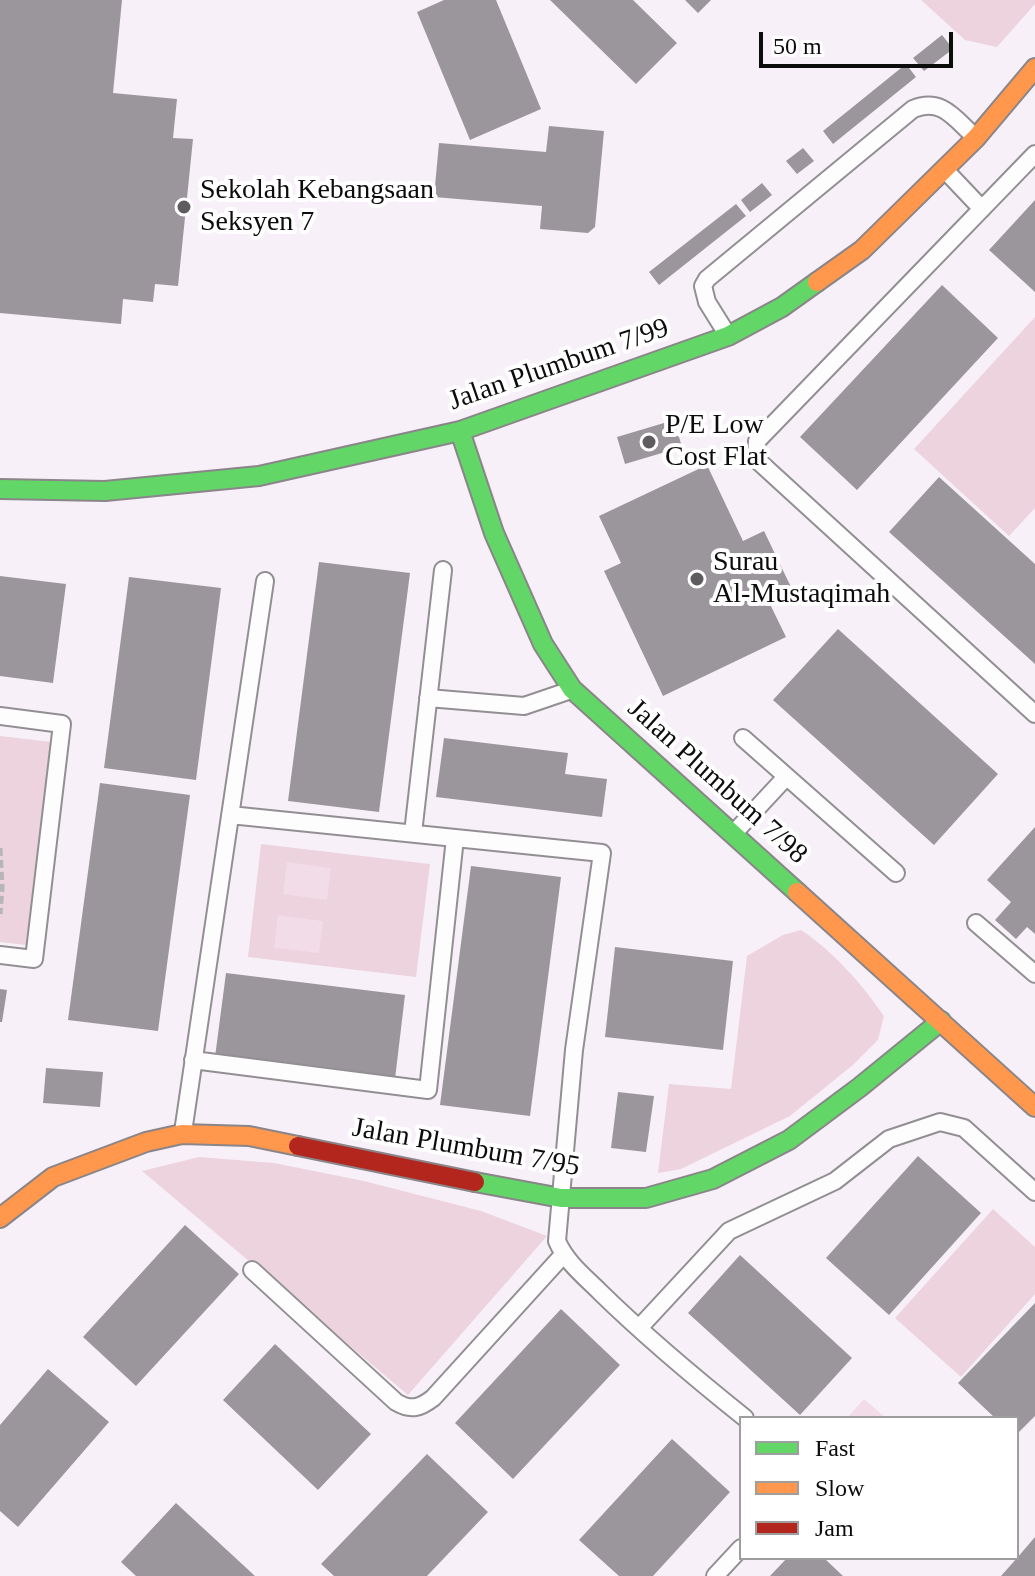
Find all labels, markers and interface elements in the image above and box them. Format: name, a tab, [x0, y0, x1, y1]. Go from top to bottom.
scale bar	[763, 16, 957, 66]
text: 50 m	[773, 33, 822, 59]
place label: Sekolah Kebangsaan Seksyen 7	[200, 174, 434, 240]
marker: Sekolah Kebangsaan Seksyen 7	[175, 198, 193, 216]
street label: Jalan Plumbum 7/99	[445, 312, 673, 418]
place label: P/E Low Cost Flat	[665, 409, 767, 475]
marker: P/E Low Cost Flat	[640, 433, 658, 451]
place label: Surau Al-Mustaqimah	[713, 546, 890, 612]
marker: Surau Al-Mustaqimah	[688, 570, 706, 588]
street label: Jalan Plumbum 7/98	[620, 692, 814, 872]
street label: Jalan Plumbum 7/95	[350, 1111, 582, 1185]
legend	[739, 1416, 1019, 1560]
text: Fast	[815, 1435, 855, 1461]
text: Slow	[815, 1475, 864, 1501]
text: Jam	[815, 1515, 854, 1541]

